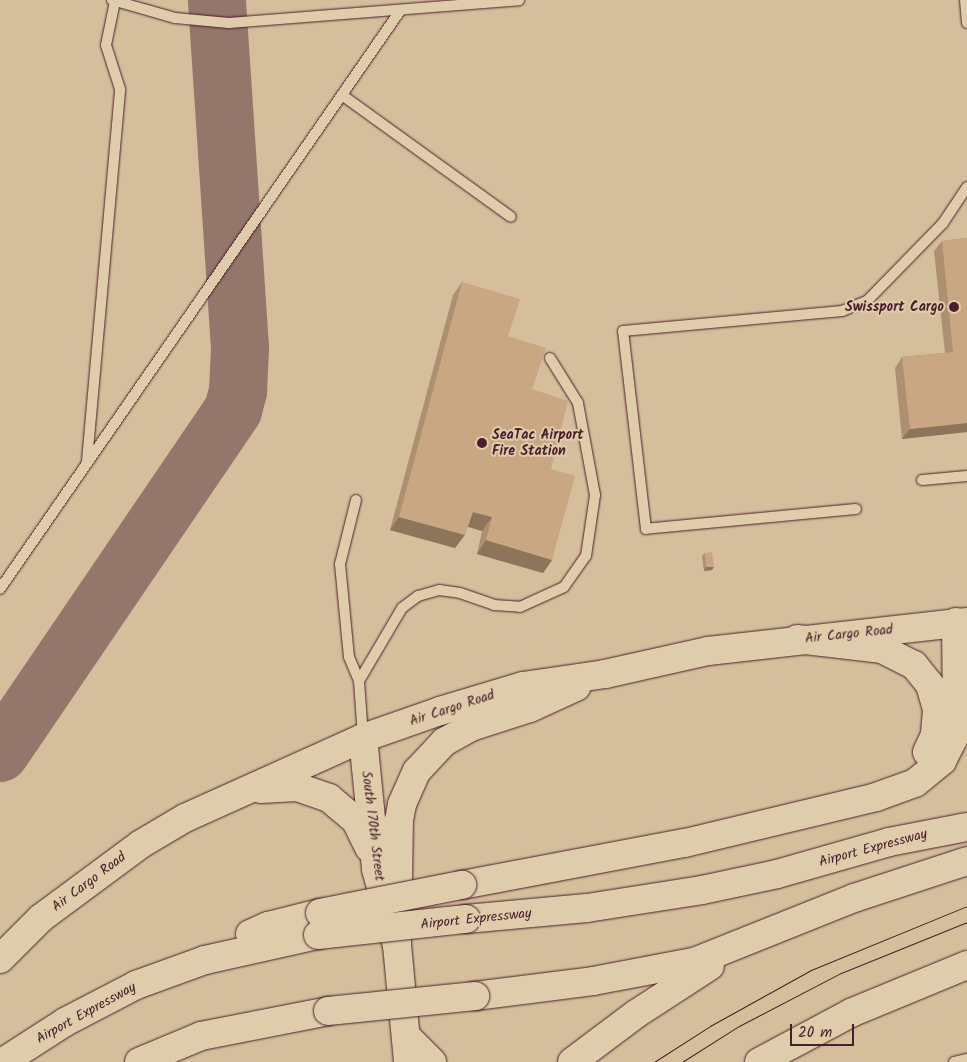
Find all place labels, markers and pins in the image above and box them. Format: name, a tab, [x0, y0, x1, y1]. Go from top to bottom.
place label: Swissport Cargo	[845, 299, 944, 315]
marker: Swissport Cargo	[948, 301, 960, 313]
place label: SeaTac Airport Fire Station	[492, 427, 584, 460]
marker: SeaTac Airport Fire Station	[476, 437, 488, 449]

